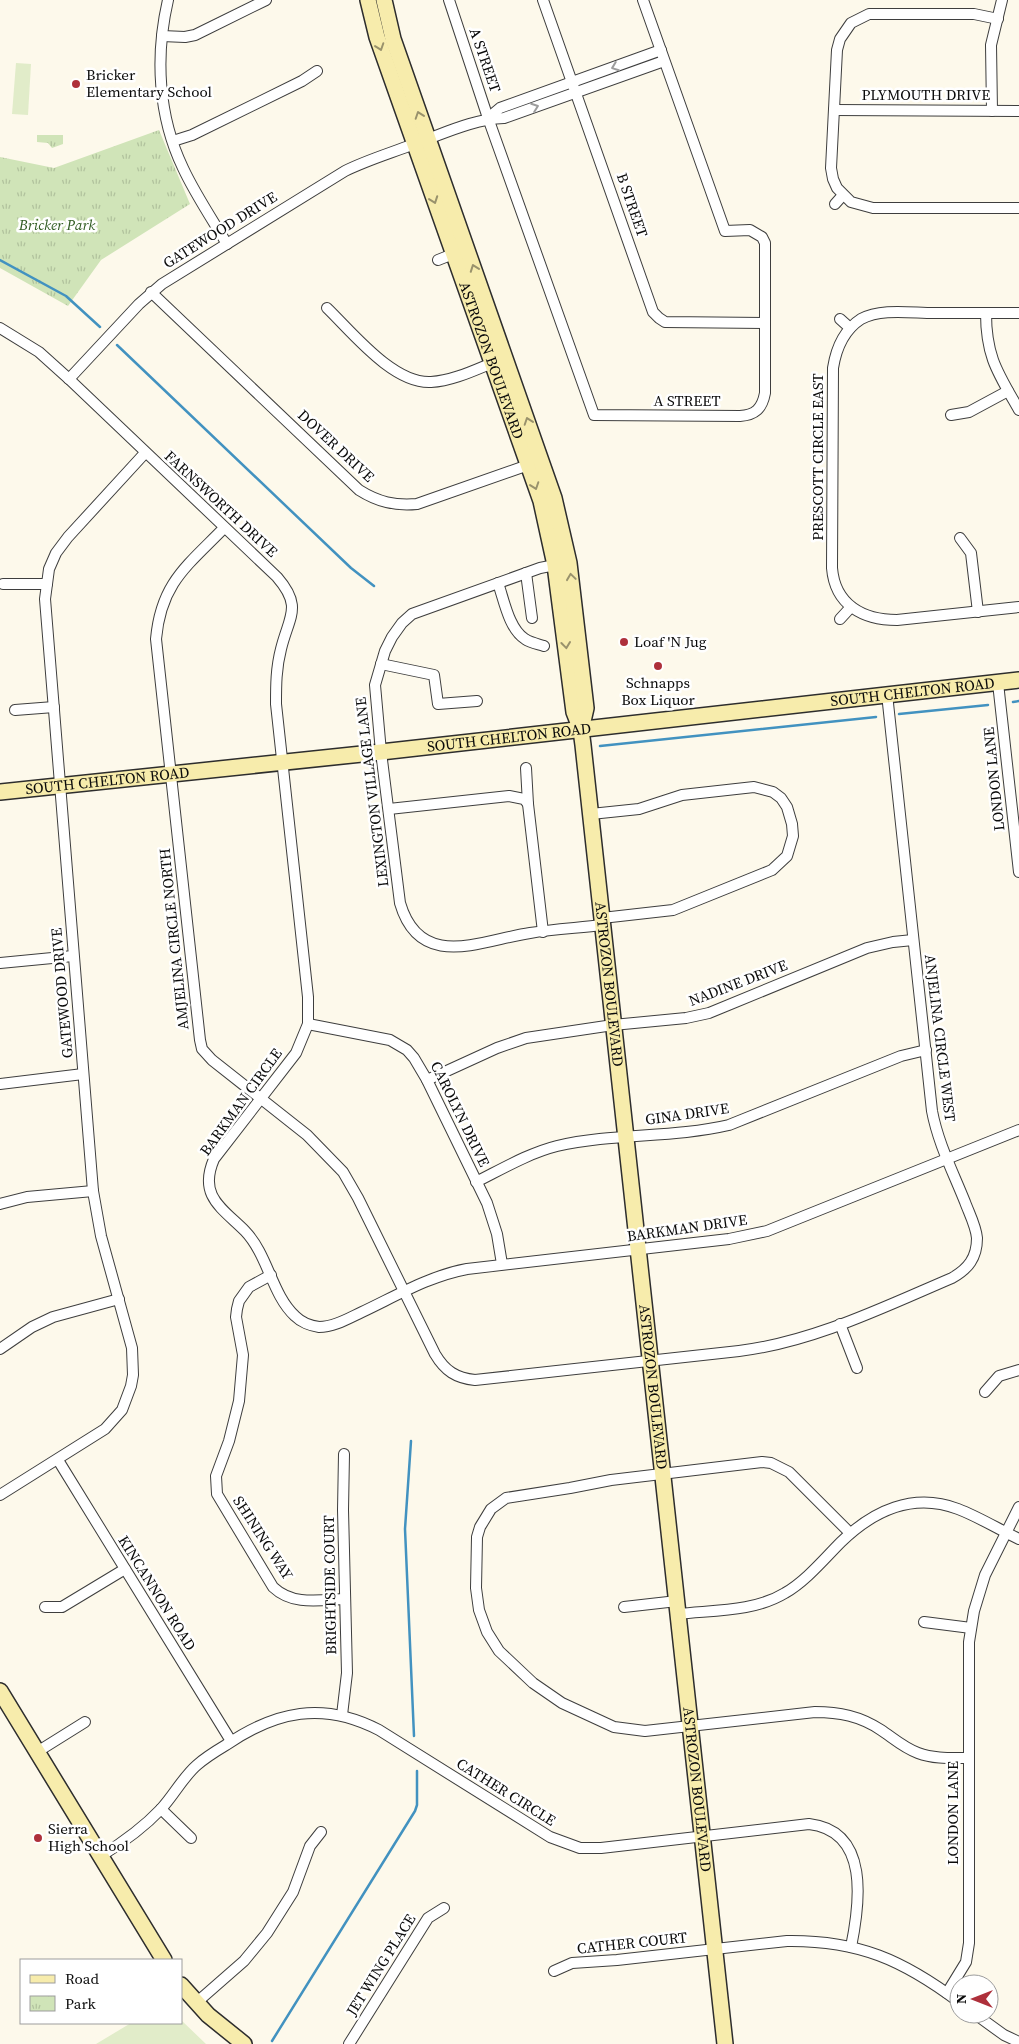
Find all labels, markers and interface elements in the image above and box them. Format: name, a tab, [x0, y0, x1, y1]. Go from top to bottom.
street label: A STREET	[465, 25, 506, 95]
one-way arrow	[374, 42, 384, 51]
one-way arrow	[611, 61, 620, 71]
place label: Bricker Elementary School	[86, 64, 213, 102]
marker: Bricker Elementary School	[70, 78, 82, 90]
street label: PLYMOUTH DRIVE	[862, 84, 990, 105]
one-way arrow	[530, 103, 539, 113]
one-way arrow	[415, 111, 425, 120]
street label: B STREET	[612, 170, 653, 240]
street label: GATEWOOD DRIVE	[159, 186, 281, 273]
one-way arrow	[428, 196, 438, 204]
park label: Bricker Park	[18, 214, 96, 235]
one-way arrow	[470, 264, 480, 273]
street label: ASTROZON BOULEVARD	[454, 278, 529, 442]
street label: PRESCOTT CIRCLE EAST	[807, 373, 828, 541]
street label: A STREET	[654, 390, 720, 411]
street label: DOVER DRIVE	[293, 405, 379, 487]
one-way arrow	[524, 417, 534, 426]
street label: FARNSWORTH DRIVE	[160, 446, 283, 562]
one-way arrow	[529, 481, 539, 489]
one-way arrow	[566, 573, 577, 581]
place label: Loaf 'N Jug	[634, 631, 707, 652]
marker: Loaf 'N Jug	[618, 636, 630, 648]
one-way arrow	[560, 641, 571, 649]
marker: Schnapps Box Liquor	[652, 660, 664, 672]
place label: Schnapps Box Liquor	[621, 672, 695, 710]
street label: SOUTH CHELTON ROAD	[829, 672, 996, 711]
street label: LEXINGTON VILLAGE LANE	[349, 696, 394, 888]
street label: SOUTH CHELTON ROAD	[426, 717, 592, 757]
street label: LONDON LANE	[978, 726, 1009, 832]
street label: SOUTH CHELTON ROAD	[24, 761, 190, 799]
street label: AMJELINA CIRCLE NORTH	[154, 847, 193, 1031]
street label: ASTROZON BOULEVARD	[590, 901, 629, 1068]
street label: GATEWOOD DRIVE	[45, 927, 78, 1059]
street label: ANJELINA CIRCLE WEST	[920, 953, 961, 1123]
street label: NADINE DRIVE	[685, 954, 790, 1011]
street label: BARKMAN CIRCLE	[194, 1044, 287, 1160]
street label: CAROLYN DRIVE	[426, 1057, 495, 1170]
street label: GINA DRIVE	[644, 1097, 730, 1130]
street label: BARKMAN DRIVE	[625, 1209, 748, 1246]
street label: ASTROZON BOULEVARD	[634, 1303, 673, 1470]
street label: SHINING WAY	[228, 1492, 299, 1584]
street label: BRIGHTSIDE COURT	[318, 1515, 341, 1655]
street label: KINCANNON ROAD	[114, 1531, 201, 1654]
street label: ASTROZON BOULEVARD	[678, 1706, 717, 1873]
street label: CATHER CIRCLE	[453, 1753, 560, 1831]
street label: LONDON LANE	[942, 1761, 963, 1865]
place label: Sierra High School	[48, 1818, 130, 1856]
marker: Sierra High School	[32, 1832, 44, 1844]
street label: JET WING PLACE	[340, 1910, 420, 2021]
street label: CATHER COURT	[576, 1926, 688, 1959]
legend	[20, 1959, 182, 2024]
text: Road	[65, 1968, 99, 1989]
north arrow	[949, 1974, 999, 2024]
text: Park	[65, 1993, 97, 2014]
text: N	[951, 1994, 971, 2004]

